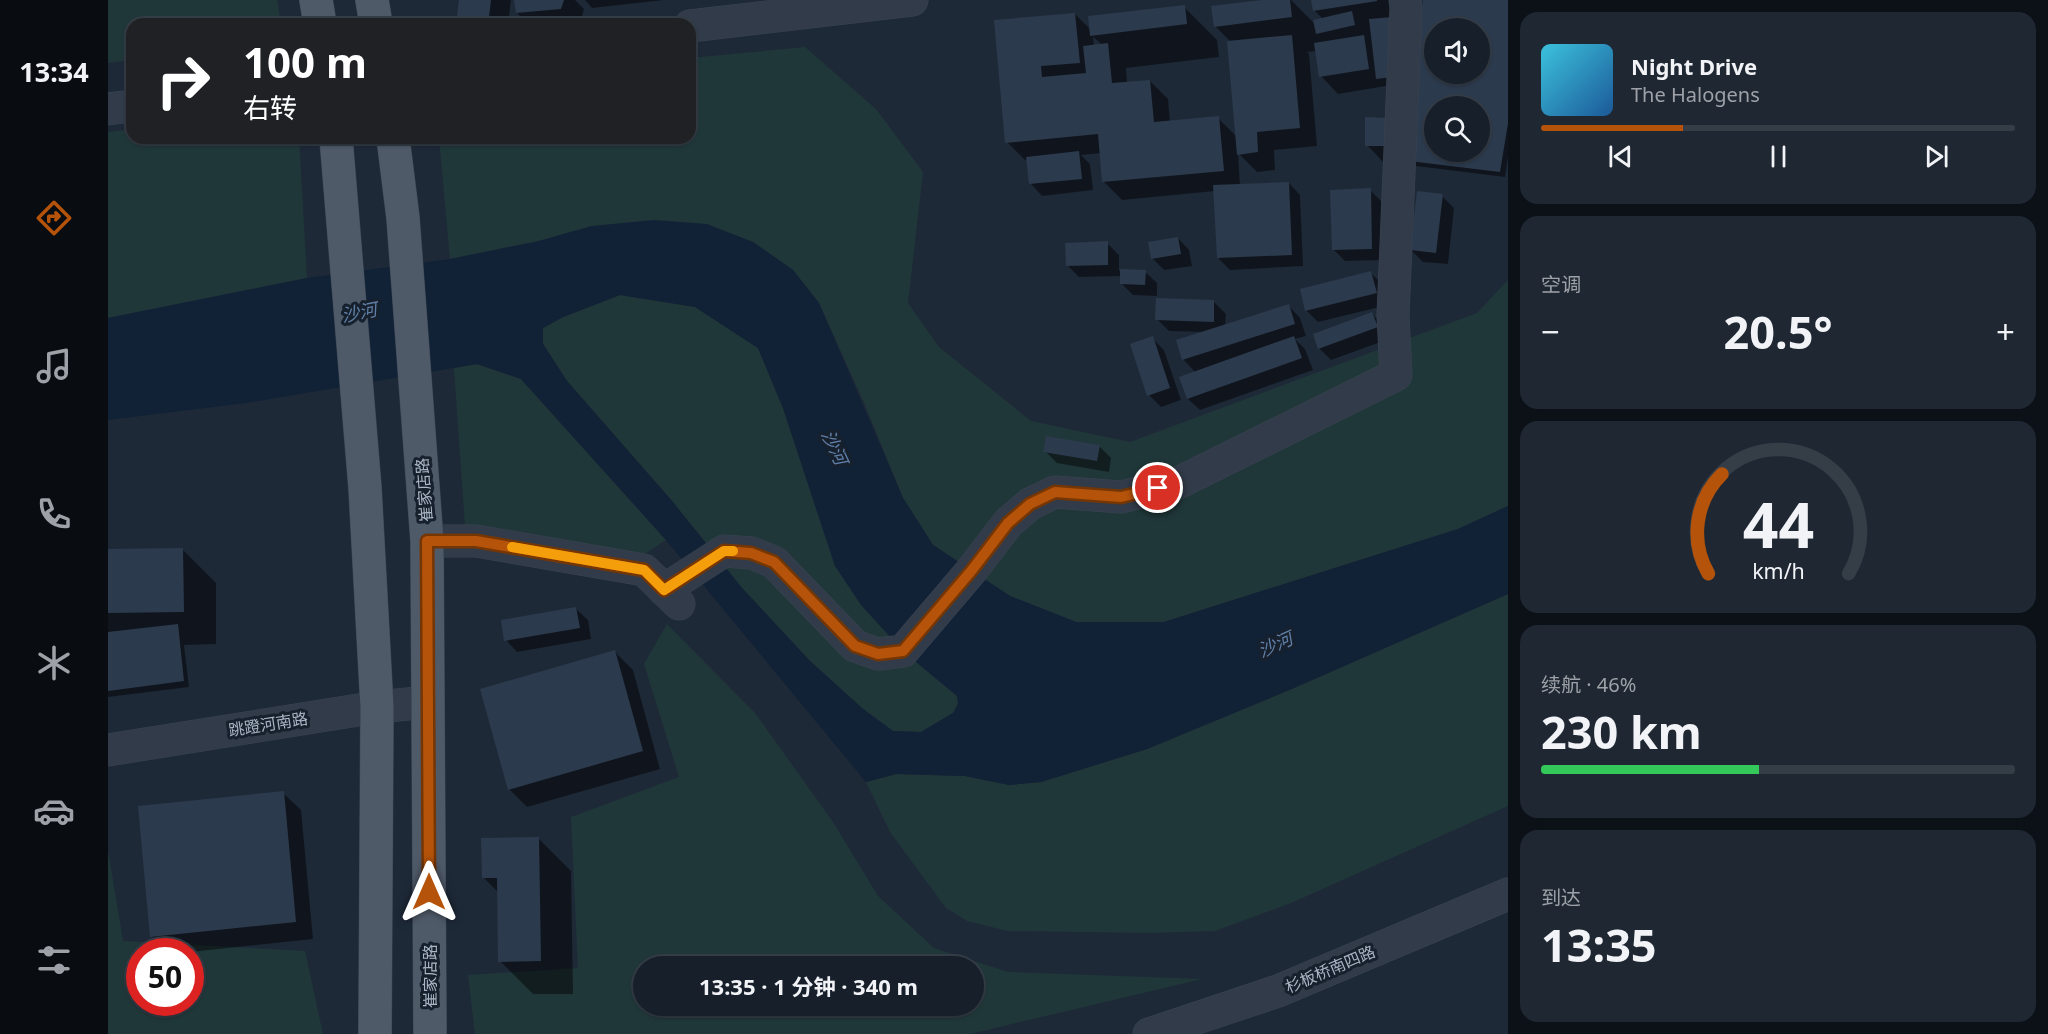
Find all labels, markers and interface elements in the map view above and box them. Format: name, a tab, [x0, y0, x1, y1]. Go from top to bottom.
map controls	[1424, 18, 1490, 162]
button: sound	[1424, 18, 1490, 84]
text: 100 m	[243, 33, 367, 90]
icon: right	[144, 42, 222, 120]
text: Night Drive	[1631, 51, 1757, 81]
text: 13:34	[19, 53, 89, 90]
text: The Halogens	[1631, 81, 1760, 108]
text: 右转	[243, 89, 297, 126]
button: search	[1424, 96, 1490, 162]
icon: previous	[1604, 140, 1637, 173]
icon: pause	[1762, 140, 1795, 173]
icon: next	[1920, 140, 1953, 173]
icon: directions	[33, 197, 75, 239]
text: 空调	[1541, 271, 1581, 298]
water label: 沙河	[339, 296, 382, 327]
text: 20.5°	[1724, 301, 1832, 362]
text: −	[1541, 309, 1560, 354]
text: +	[1996, 309, 2015, 354]
icon: music	[33, 345, 75, 387]
water label: 沙河	[817, 426, 855, 471]
street label: 崔家店路	[411, 457, 437, 523]
pin	[1132, 462, 1183, 513]
icon: arrive	[1141, 471, 1174, 504]
text: 44	[1742, 481, 1814, 566]
icon: phone	[33, 493, 75, 535]
text: km/h	[1752, 556, 1804, 585]
water label: 沙河	[1254, 624, 1299, 662]
icon: climate	[33, 642, 75, 684]
text: 续航 · 46%	[1541, 671, 1636, 698]
text: 230 km	[1541, 701, 1702, 762]
street label: 跳蹬河南路	[227, 707, 309, 741]
icon: car	[33, 790, 75, 832]
position arrow	[397, 860, 461, 924]
text: 到达	[1541, 884, 1581, 911]
text: 13:35	[1541, 914, 1657, 975]
speed limit sign: 50	[126, 938, 204, 1016]
icon: filters	[33, 939, 75, 981]
street label: 杉板桥南四路	[1282, 940, 1378, 998]
street label: 崔家店路	[419, 944, 441, 1008]
text: 13:35 · 1 分钟 · 340 m	[699, 971, 918, 1001]

